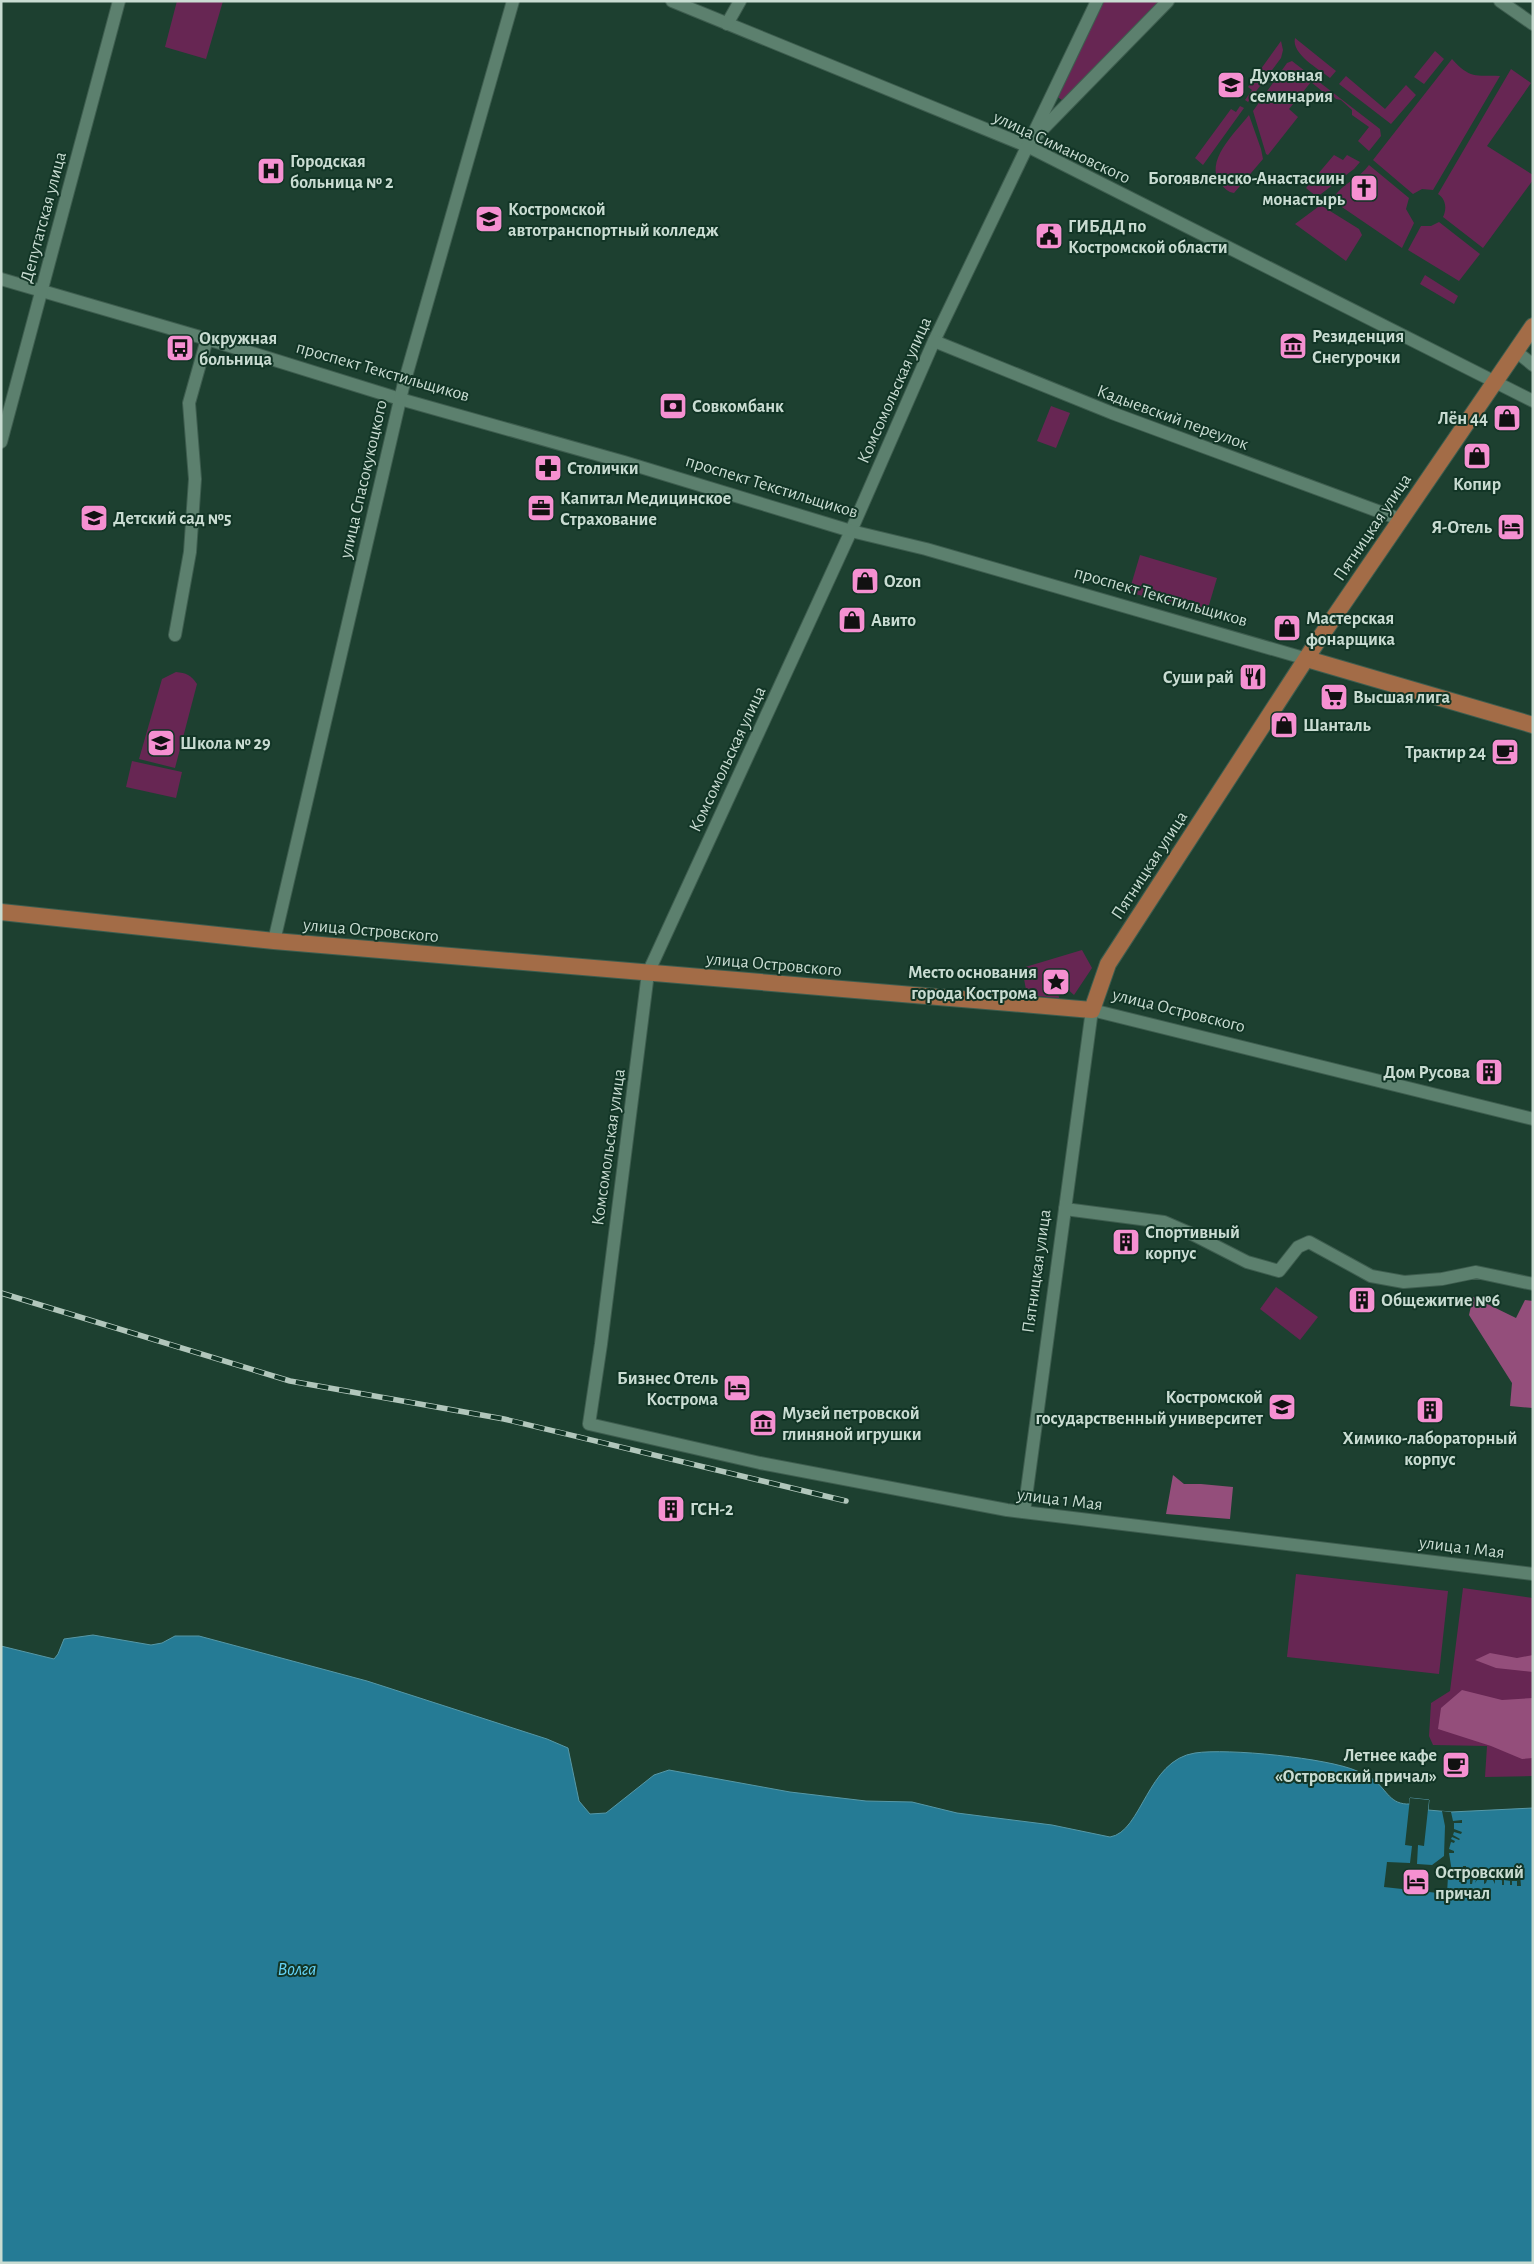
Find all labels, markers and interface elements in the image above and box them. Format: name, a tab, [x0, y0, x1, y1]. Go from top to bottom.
place label: Духовная семинария	[1250, 67, 1333, 106]
school or university icon: Духовная семинария	[1216, 70, 1246, 100]
street label: улица Симановского	[989, 108, 1133, 187]
street label: Депутатская улица	[18, 150, 70, 285]
place label: Городская больница № 2	[290, 153, 394, 192]
hospital icon: Городская больница № 2	[256, 156, 286, 186]
place label: Богоявленско-Анастасиин монастырь	[1148, 170, 1346, 209]
church icon: Богоявленско-Анастасиин монастырь	[1349, 173, 1379, 203]
place label: Костромской автотранспортный колледж	[508, 201, 719, 240]
school or university icon: Костромской автотранспортный колледж	[474, 204, 504, 234]
place label: ГИБДД по Костромской области	[1068, 218, 1228, 257]
public building icon: ГИБДД по Костромской области	[1034, 221, 1064, 251]
street label: Комсомольская улица	[855, 314, 935, 466]
place label: Резиденция Снегурочки	[1312, 328, 1404, 367]
place label: Окружная больница	[199, 330, 277, 369]
museum icon: Резиденция Снегурочки	[1278, 331, 1308, 361]
bus stop icon: Окружная больница	[165, 333, 195, 363]
street label: проспект Текстильщиков	[294, 339, 471, 405]
street label: Кадыевский переулок	[1094, 382, 1252, 454]
bank icon: Совкомбанк	[658, 391, 688, 421]
street label: улица Спасокукоцкого	[337, 398, 391, 561]
place label: Совкомбанк	[692, 398, 784, 416]
shop icon: Лён 44	[1492, 403, 1522, 433]
place label: Лён 44	[1438, 410, 1488, 428]
shop icon: Копир	[1462, 441, 1492, 471]
street label: проспект Текстильщиков	[683, 452, 860, 522]
pharmacy icon: Столички	[533, 453, 563, 483]
place label: Столички	[567, 460, 639, 478]
street label: Пятницкая улица	[1330, 471, 1415, 584]
place label: Копир	[1453, 476, 1501, 494]
place label: Капитал Медицинское Страхование	[560, 490, 731, 529]
office icon: Капитал Медицинское Страхование	[526, 493, 556, 523]
school or university icon: Детский сад №5	[79, 503, 109, 533]
place label: Детский сад №5	[113, 510, 232, 528]
hotel icon: Я-Отель	[1496, 512, 1526, 542]
place label: Я-Отель	[1432, 519, 1493, 537]
street label: проспект Текстильщиков	[1072, 564, 1249, 630]
shop icon: Ozon	[850, 566, 880, 596]
place label: Ozon	[884, 573, 921, 591]
shop icon: Авито	[837, 605, 867, 635]
place label: Мастерская фонарщика	[1306, 610, 1395, 649]
place label: Авито	[871, 612, 916, 630]
shop icon: Мастерская фонарщика	[1272, 613, 1302, 643]
restaurant icon: Суши рай	[1238, 662, 1268, 692]
place label: Суши рай	[1163, 669, 1234, 687]
supermarket icon: Высшая лига	[1319, 682, 1349, 712]
street label: Комсомольская улица	[686, 684, 769, 835]
place label: Высшая лига	[1353, 689, 1451, 707]
shop icon: Шанталь	[1269, 710, 1299, 740]
place label: Шанталь	[1303, 717, 1372, 735]
school or university icon: Школа № 29	[146, 728, 176, 758]
place label: Школа № 29	[180, 735, 271, 753]
cafe icon: Трактир 24	[1490, 737, 1520, 767]
place label: Трактир 24	[1405, 744, 1486, 762]
street label: Пятницкая улица	[1108, 808, 1191, 923]
street label: улица Островского	[301, 916, 439, 946]
street label: улица Островского	[704, 950, 842, 980]
place label: Место основания города Кострома	[908, 964, 1037, 1003]
place icon: Место основания города Кострома	[1041, 967, 1071, 997]
street label: улица Островского	[1110, 986, 1247, 1036]
building icon: Дом Русова	[1474, 1057, 1504, 1087]
place label: Дом Русова	[1383, 1064, 1470, 1082]
street label: Комсомольская улица	[589, 1068, 629, 1227]
street label: Пятницкая улица	[1019, 1208, 1055, 1334]
place label: Спортивный корпус	[1145, 1224, 1240, 1263]
building icon: Спортивный корпус	[1111, 1227, 1141, 1257]
building icon: Общежитие №6	[1347, 1285, 1377, 1315]
place label: Общежитие №6	[1381, 1292, 1501, 1310]
place label: Бизнес Отель Кострома	[617, 1370, 719, 1409]
hotel icon: Бизнес Отель Кострома	[722, 1373, 752, 1403]
place label: Костромской государственный университет	[1036, 1389, 1264, 1428]
school or university icon: Костромской государственный университет	[1267, 1392, 1297, 1422]
building icon: Химико-лабораторный корпус	[1415, 1395, 1445, 1425]
place label: Музей петровской глиняной игрушки	[782, 1405, 922, 1444]
museum icon: Музей петровской глиняной игрушки	[748, 1408, 778, 1438]
place label: Химико-лабораторный корпус	[1343, 1430, 1517, 1469]
street label: улица 1 Мая	[1015, 1486, 1104, 1514]
building icon: ГСН-2	[656, 1494, 686, 1524]
place label: ГСН-2	[690, 1501, 734, 1519]
street label: улица 1 Мая	[1417, 1534, 1506, 1562]
place label: Летнее кафе «Островский причал»	[1275, 1747, 1437, 1786]
cafe icon: Летнее кафе «Островский причал»	[1441, 1750, 1471, 1780]
place label: Островский причал	[1435, 1864, 1524, 1903]
hotel icon: Островский причал	[1401, 1867, 1431, 1897]
water label: Волга	[278, 1960, 317, 1979]

